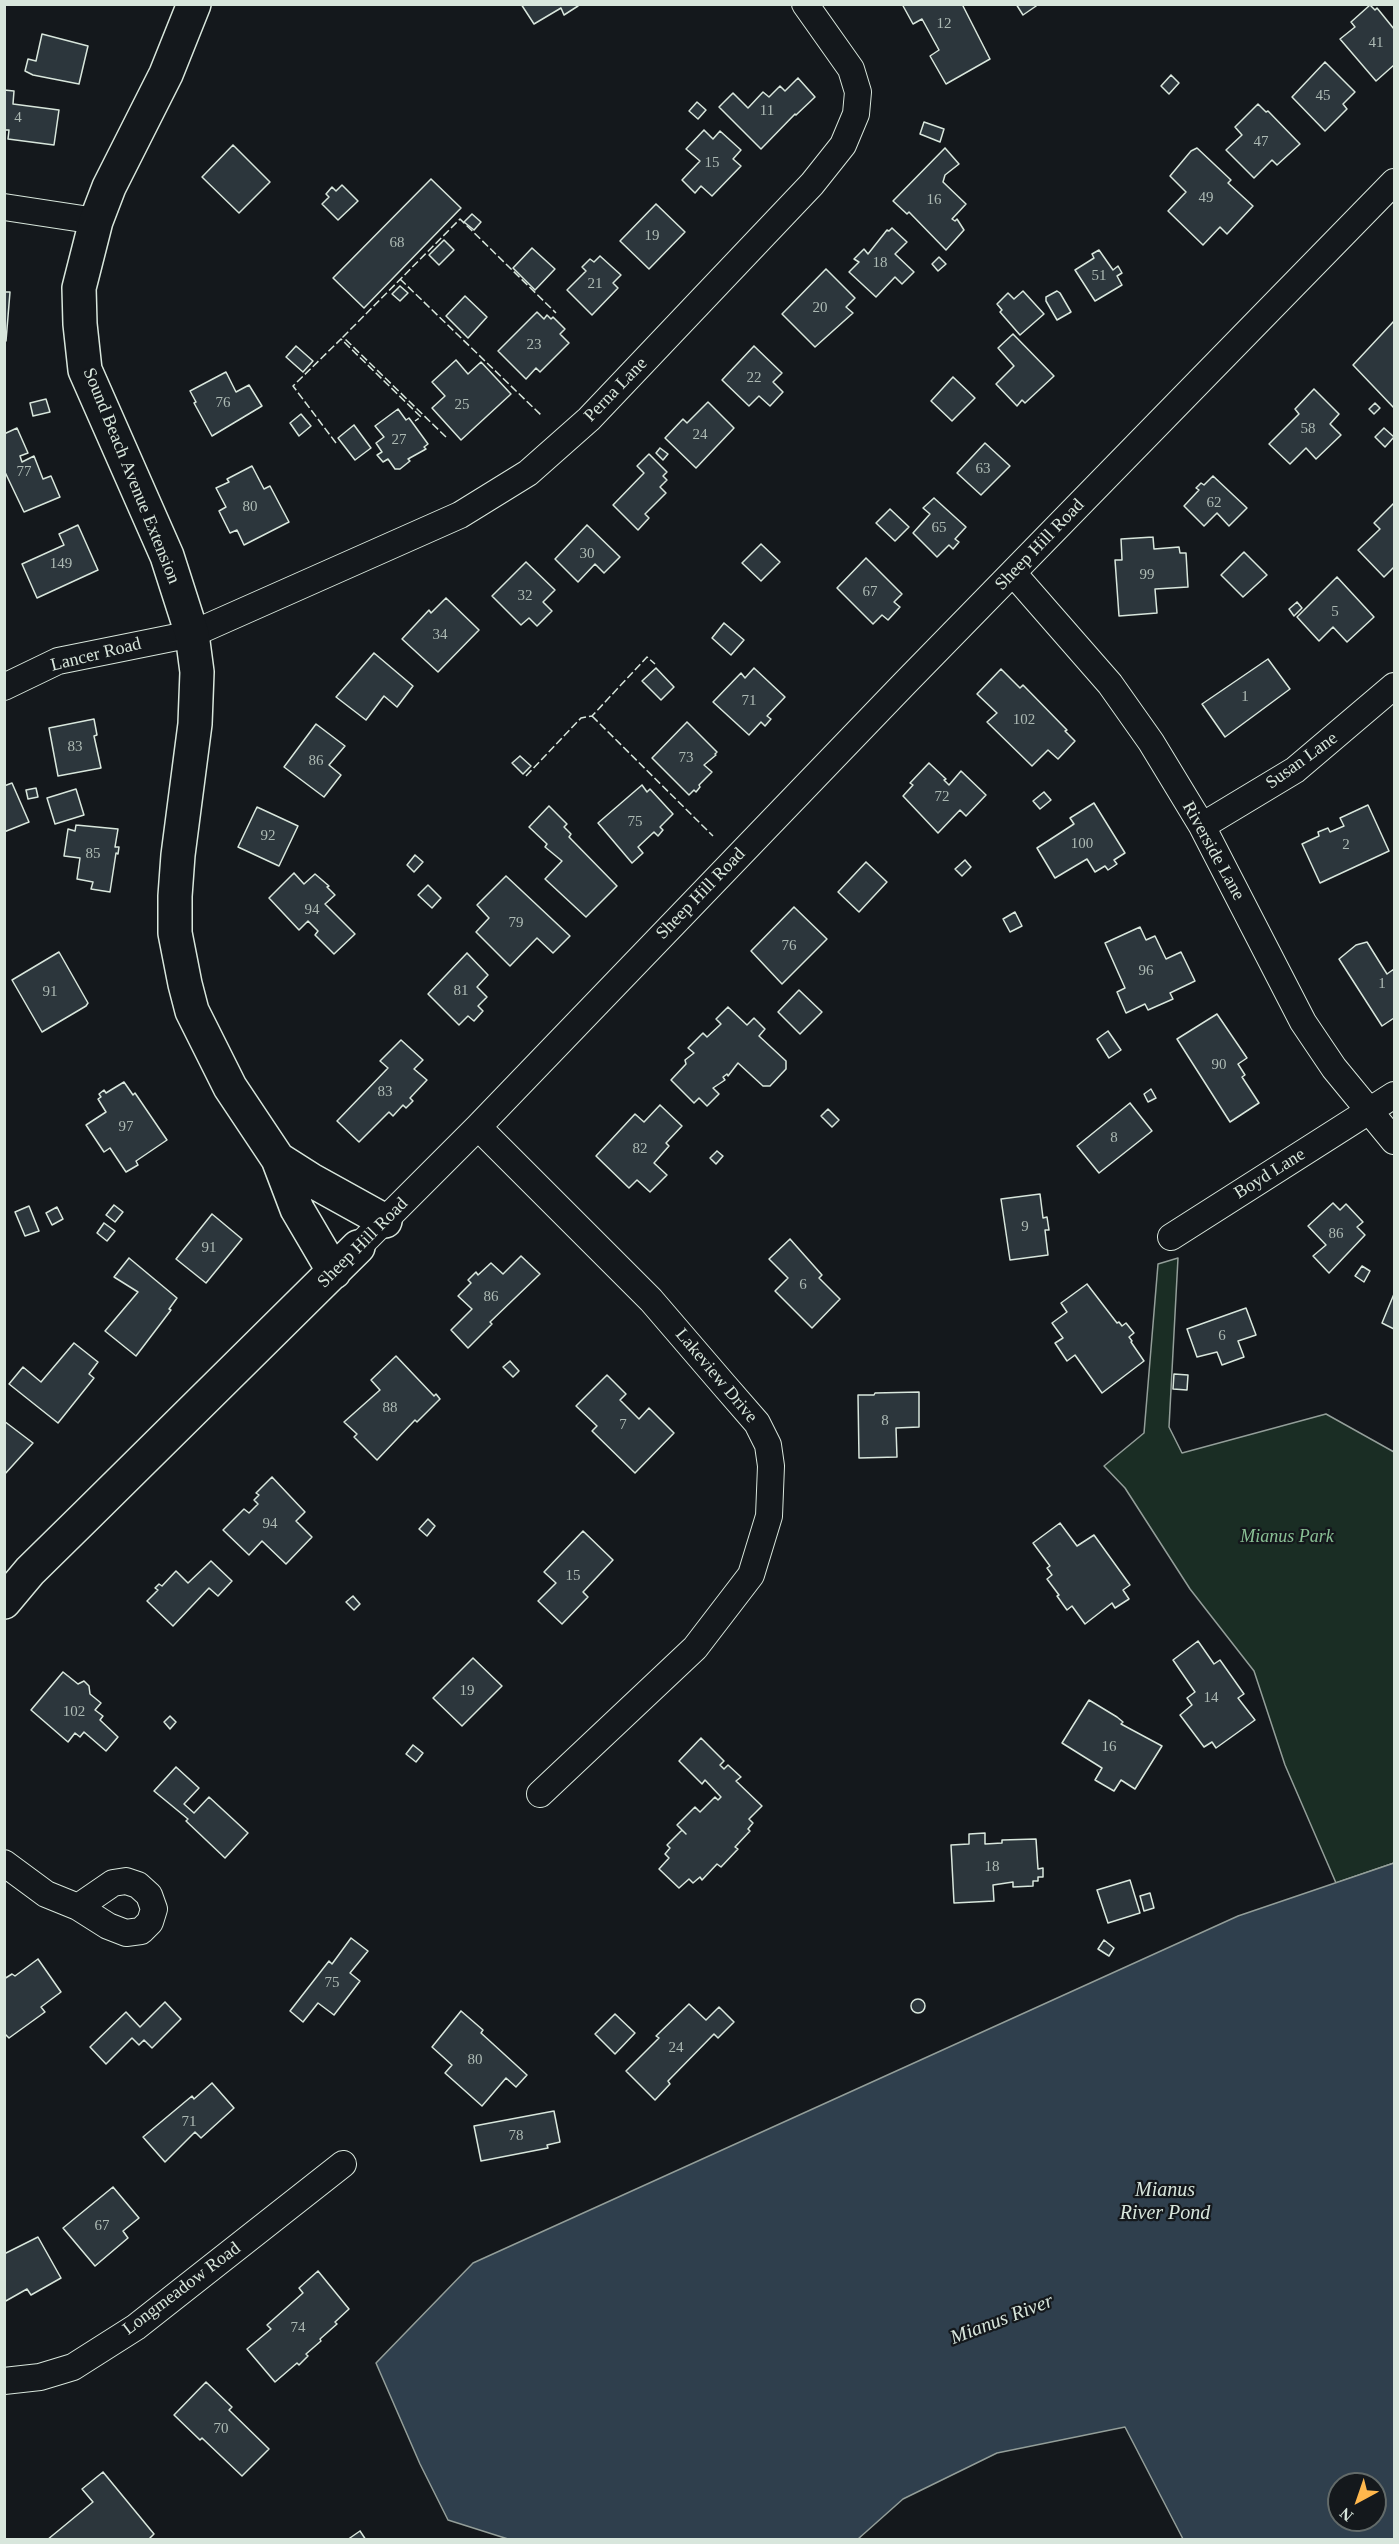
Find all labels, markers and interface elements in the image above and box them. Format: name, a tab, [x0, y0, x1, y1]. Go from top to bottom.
house number: 12	[936, 15, 952, 33]
house number: 41	[1368, 34, 1384, 52]
house number: 45	[1316, 87, 1330, 105]
house number: 11	[760, 102, 774, 120]
house number: 4	[14, 109, 22, 127]
house number: 47	[1254, 133, 1268, 151]
house number: 15	[704, 154, 720, 172]
house number: 49	[1198, 189, 1214, 207]
house number: 16	[926, 191, 942, 209]
house number: 19	[644, 227, 660, 245]
house number: 68	[390, 234, 404, 252]
house number: 18	[872, 254, 888, 272]
house number: 51	[1092, 267, 1106, 285]
house number: 21	[588, 275, 602, 293]
house number: 20	[812, 299, 828, 317]
house number: 23	[526, 336, 542, 354]
street label: Perna Lane	[580, 353, 652, 427]
street label: Sound Beach Avenue Extension	[78, 365, 184, 587]
house number: 22	[746, 369, 762, 387]
house number: 76	[216, 394, 230, 412]
house number: 25	[454, 396, 470, 414]
house number: 58	[1300, 420, 1316, 438]
house number: 24	[692, 426, 708, 444]
house number: 27	[392, 431, 406, 449]
house number: 63	[976, 460, 990, 478]
house number: 77	[16, 463, 32, 481]
house number: 62	[1206, 494, 1222, 512]
street label: Sheep Hill Road	[991, 495, 1089, 595]
house number: 80	[242, 498, 258, 516]
house number: 65	[932, 519, 946, 537]
house number: 30	[580, 545, 594, 563]
house number: 149	[50, 555, 72, 573]
house number: 99	[1140, 566, 1154, 584]
house number: 67	[862, 583, 878, 601]
house number: 32	[518, 587, 532, 605]
house number: 5	[1331, 603, 1339, 621]
house number: 34	[432, 626, 448, 644]
street label: Lancer Road	[49, 633, 143, 677]
house number: 1	[1241, 688, 1249, 706]
house number: 71	[742, 692, 756, 710]
house number: 102	[1013, 711, 1035, 729]
street label: Susan Lane	[1262, 728, 1342, 794]
house number: 83	[68, 738, 82, 756]
house number: 73	[678, 749, 694, 767]
house number: 86	[308, 752, 324, 770]
house number: 72	[934, 788, 950, 806]
street label: Riverside Lane	[1177, 798, 1249, 904]
house number: 75	[628, 813, 642, 831]
house number: 92	[260, 827, 276, 845]
house number: 100	[1071, 835, 1093, 853]
house number: 2	[1342, 836, 1350, 854]
street label: Sheep Hill Road	[652, 844, 750, 944]
house number: 85	[86, 845, 100, 863]
house number: 94	[304, 901, 320, 919]
house number: 79	[508, 914, 524, 932]
house number: 76	[782, 937, 796, 955]
house number: 96	[1138, 962, 1154, 980]
house number: 1	[1378, 975, 1386, 993]
house number: 81	[454, 982, 468, 1000]
house number: 91	[42, 983, 58, 1001]
house number: 90	[1212, 1056, 1226, 1074]
house number: 83	[378, 1083, 392, 1101]
house number: 97	[118, 1118, 134, 1136]
house number: 8	[1110, 1129, 1118, 1147]
house number: 82	[632, 1140, 648, 1158]
street label: Boyd Lane	[1231, 1144, 1309, 1204]
street label: Sheep Hill Road	[313, 1193, 413, 1293]
house number: 9	[1021, 1218, 1029, 1236]
house number: 86	[1328, 1225, 1344, 1243]
house number: 91	[202, 1239, 216, 1257]
house number: 6	[799, 1276, 807, 1294]
house number: 86	[484, 1288, 498, 1306]
street label: Lakeview Drive	[670, 1324, 762, 1428]
house number: 6	[1218, 1327, 1226, 1345]
house number: 88	[382, 1399, 398, 1417]
house number: 8	[881, 1412, 889, 1430]
house number: 7	[619, 1416, 627, 1434]
house number: 94	[262, 1515, 278, 1533]
park label: Mianus Park	[1240, 1526, 1334, 1548]
house number: 15	[566, 1567, 580, 1585]
house number: 19	[460, 1682, 474, 1700]
house number: 14	[1204, 1689, 1218, 1707]
house number: 102	[63, 1703, 85, 1721]
house number: 16	[1102, 1738, 1116, 1756]
house number: 18	[984, 1858, 1000, 1876]
house number: 75	[324, 1974, 340, 1992]
house number: 24	[668, 2039, 684, 2057]
house number: 80	[468, 2051, 482, 2069]
house number: 71	[182, 2113, 196, 2131]
house number: 78	[508, 2127, 524, 2145]
water label: Mianus River Pond	[1120, 2179, 1210, 2226]
house number: 67	[94, 2217, 110, 2235]
street label: Longmeadow Road	[119, 2238, 245, 2340]
water label: Mianus River	[947, 2289, 1057, 2351]
house number: 74	[290, 2319, 306, 2337]
house number: 70	[214, 2420, 228, 2438]
north arrow	[1327, 2472, 1387, 2532]
text: N	[1337, 2504, 1356, 2525]

